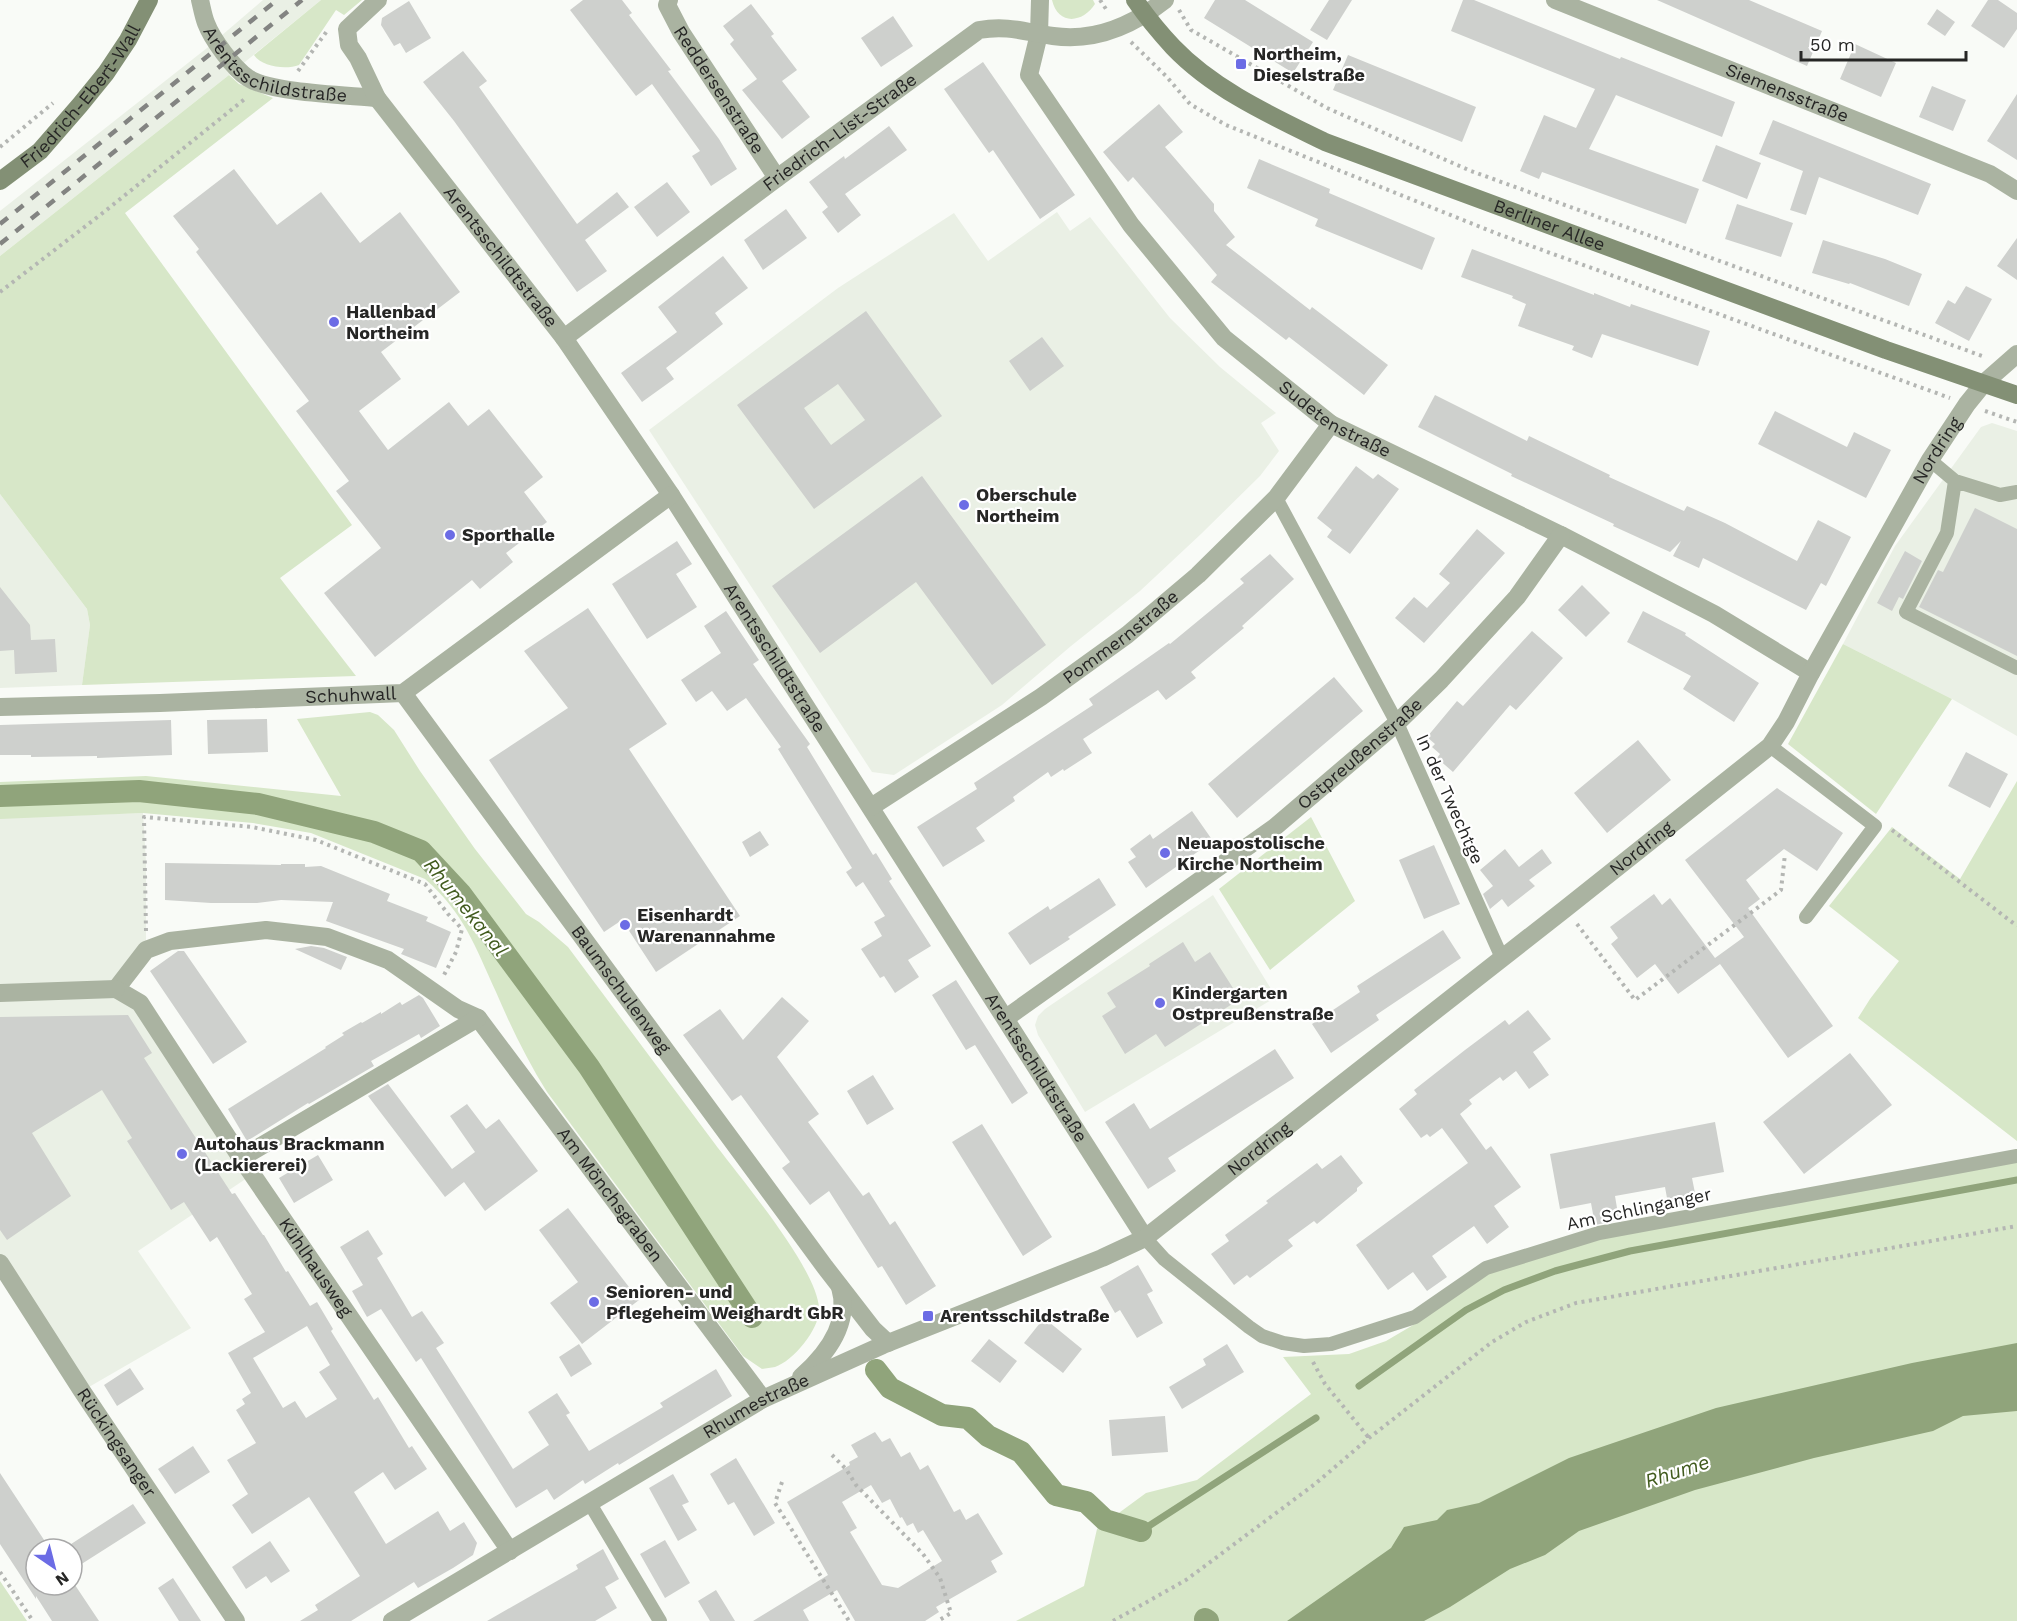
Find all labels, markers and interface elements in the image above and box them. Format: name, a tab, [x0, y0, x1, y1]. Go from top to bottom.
street label: Friedrich-Ebert-Wall	[16, 20, 145, 172]
street label: Reddersenstraße	[670, 22, 769, 158]
street label: Arentsschildstraße	[199, 23, 348, 106]
scale bar	[1801, 24, 1966, 62]
text: 50 m	[1810, 34, 1855, 55]
place label: Northeim, Dieselstraße	[1253, 43, 1365, 85]
marker: Northeim, Dieselstraße	[1234, 57, 1248, 71]
street label: Siemensstraße	[1723, 58, 1852, 126]
street label: Friedrich-List-Straße	[758, 68, 920, 195]
street label: Arentsschildtstraße	[440, 182, 563, 331]
street label: Berliner Allee	[1491, 194, 1608, 255]
place label: Hallenbad Northeim	[346, 301, 436, 343]
marker: Hallenbad Northeim	[327, 315, 341, 329]
street label: Sudetenstraße	[1275, 376, 1395, 461]
street label: Nordring	[1908, 412, 1966, 487]
place label: Oberschule Northeim	[976, 484, 1077, 526]
marker: Oberschule Northeim	[957, 498, 971, 512]
place label: Sporthalle	[462, 524, 555, 545]
marker: Sporthalle	[443, 528, 457, 542]
street label: Arentsschildtstraße	[720, 579, 831, 736]
street label: Pommernstraße	[1058, 585, 1182, 688]
street label: Schuhwall	[305, 682, 397, 707]
street label: Ostpreußenstraße	[1293, 693, 1426, 813]
street label: In der Twechtge	[1412, 730, 1489, 867]
street label: Nordring	[1605, 816, 1677, 880]
place label: Neuapostolische Kirche Northeim	[1177, 832, 1325, 874]
marker: Neuapostolische Kirche Northeim	[1158, 846, 1172, 860]
water label: Rhumekanal	[419, 853, 513, 961]
place label: Eisenhardt Warenannahme	[637, 904, 776, 946]
marker: Eisenhardt Warenannahme	[618, 918, 632, 932]
street label: Baumschulenweg	[567, 921, 676, 1058]
place label: Kindergarten Ostpreußenstraße	[1172, 982, 1334, 1024]
street label: Arentsschildtstraße	[981, 989, 1092, 1146]
marker: Kindergarten Ostpreußenstraße	[1153, 996, 1167, 1010]
street label: Nordring	[1223, 1117, 1295, 1180]
street label: Am Mönchsgraben	[553, 1123, 668, 1266]
place label: Autohaus Brackmann (Lackiererei)	[194, 1133, 385, 1175]
marker: Autohaus Brackmann (Lackiererei)	[175, 1147, 189, 1161]
street label: Am Schlinganger	[1565, 1183, 1713, 1234]
street label: Kühlhausweg	[275, 1213, 358, 1321]
place label: Senioren- und Pflegeheim Weighardt GbR	[606, 1281, 844, 1323]
marker: Senioren- und Pflegeheim Weighardt GbR	[587, 1295, 601, 1309]
place label: Arentsschildstraße	[940, 1305, 1110, 1326]
marker: Arentsschildstraße	[921, 1309, 935, 1323]
street label: Rhumestraße	[699, 1369, 812, 1443]
street label: Rückingsanger	[73, 1384, 161, 1501]
water label: Rhume	[1642, 1449, 1712, 1493]
north arrow	[24, 1537, 84, 1597]
text: N	[52, 1568, 73, 1590]

